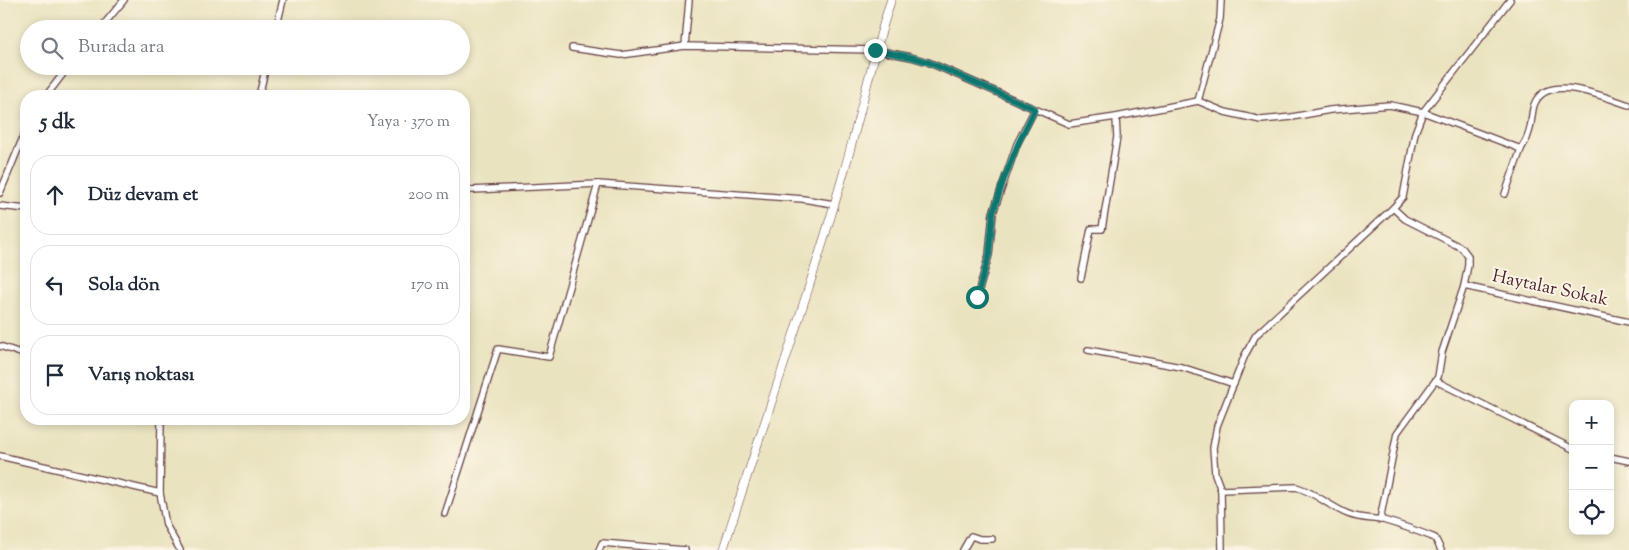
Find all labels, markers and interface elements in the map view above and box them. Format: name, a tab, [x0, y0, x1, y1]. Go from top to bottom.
search box	[20, 20, 470, 75]
icon: search	[38, 34, 66, 62]
text: Burada ara	[78, 34, 164, 61]
route end	[864, 39, 887, 62]
text: 5 dk	[40, 108, 75, 138]
text: Yaya · 370 m	[367, 111, 450, 134]
icon: ahead	[41, 181, 69, 209]
text: Düz devam et	[88, 182, 198, 209]
text: 200 m	[408, 184, 449, 207]
street label: Haytalar Sokak	[1490, 264, 1610, 314]
icon: left	[41, 271, 69, 299]
text: Sola dön	[88, 272, 160, 299]
text: 170 m	[411, 274, 449, 297]
route start	[966, 286, 989, 309]
icon: arrive	[41, 361, 69, 389]
text: Varış noktası	[88, 362, 194, 389]
map controls	[1569, 400, 1614, 535]
button: +	[1569, 400, 1614, 445]
button: −	[1569, 445, 1614, 490]
button: locate	[1569, 490, 1614, 535]

